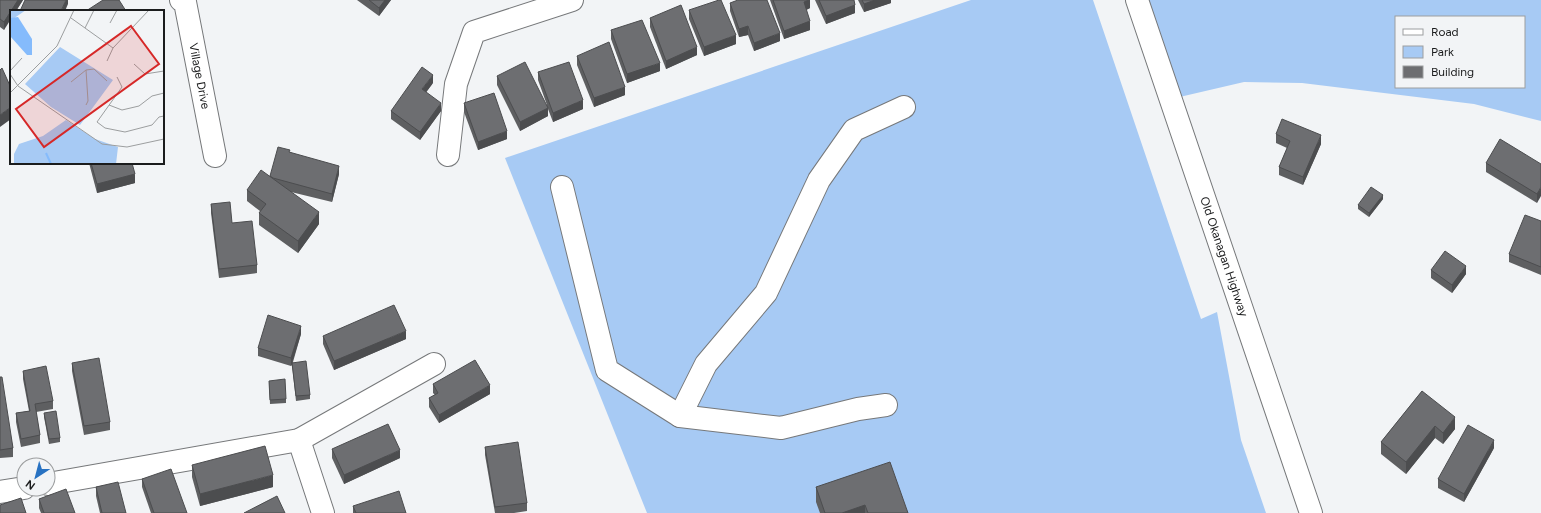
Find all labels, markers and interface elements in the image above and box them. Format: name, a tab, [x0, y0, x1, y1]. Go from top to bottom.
inset map	[10, 10, 164, 164]
legend	[1395, 16, 1525, 88]
text: Road	[1431, 25, 1459, 39]
street label: Village Drive	[186, 42, 213, 111]
text: Park	[1431, 45, 1454, 59]
text: Building	[1431, 65, 1474, 79]
street label: Old Okanagan Highway	[1197, 195, 1251, 319]
north arrow	[16, 457, 56, 497]
text: N	[23, 477, 38, 492]

